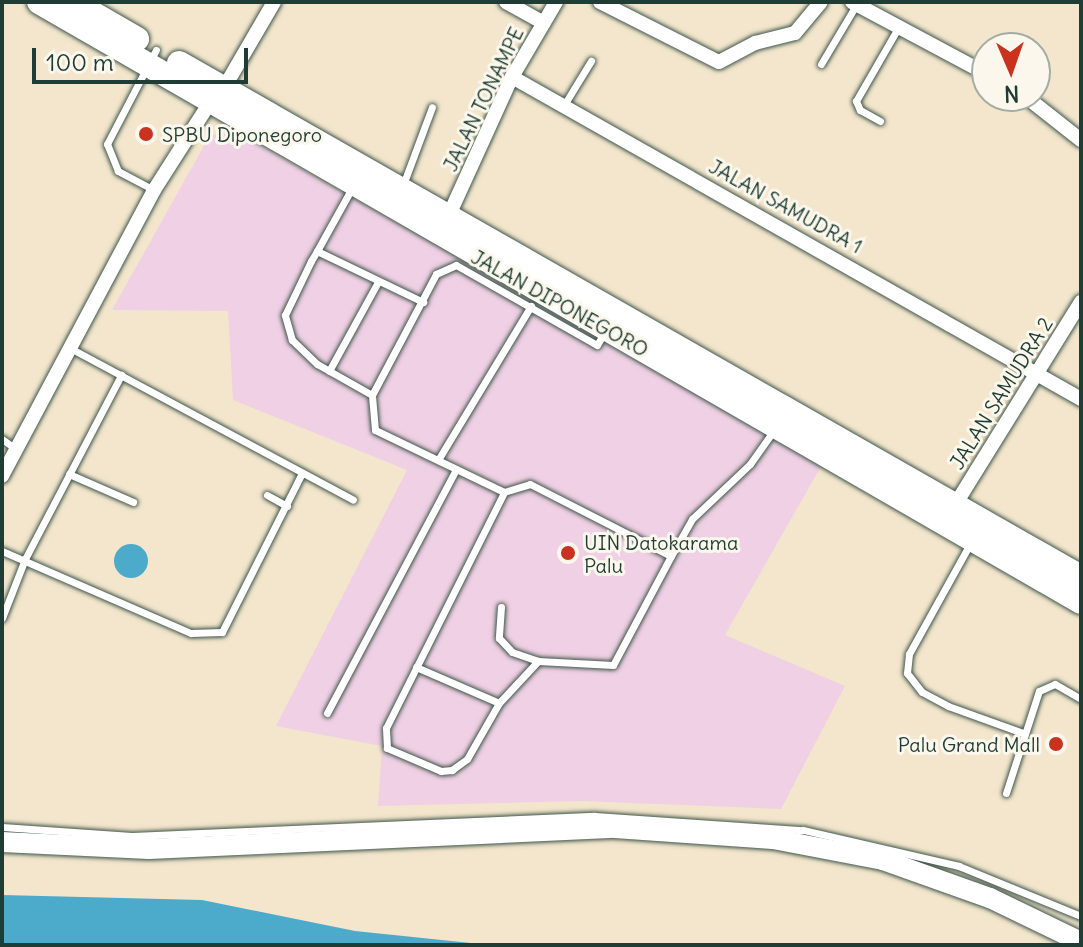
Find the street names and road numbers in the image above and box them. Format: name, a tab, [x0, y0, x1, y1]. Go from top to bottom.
street label: JALAN TONAMPE	[438, 23, 528, 175]
street label: JALAN SAMUDRA 1	[705, 154, 867, 258]
street label: JALAN DIPONEGORO	[467, 244, 653, 362]
street label: JALAN SAMUDRA 2	[945, 313, 1057, 473]

